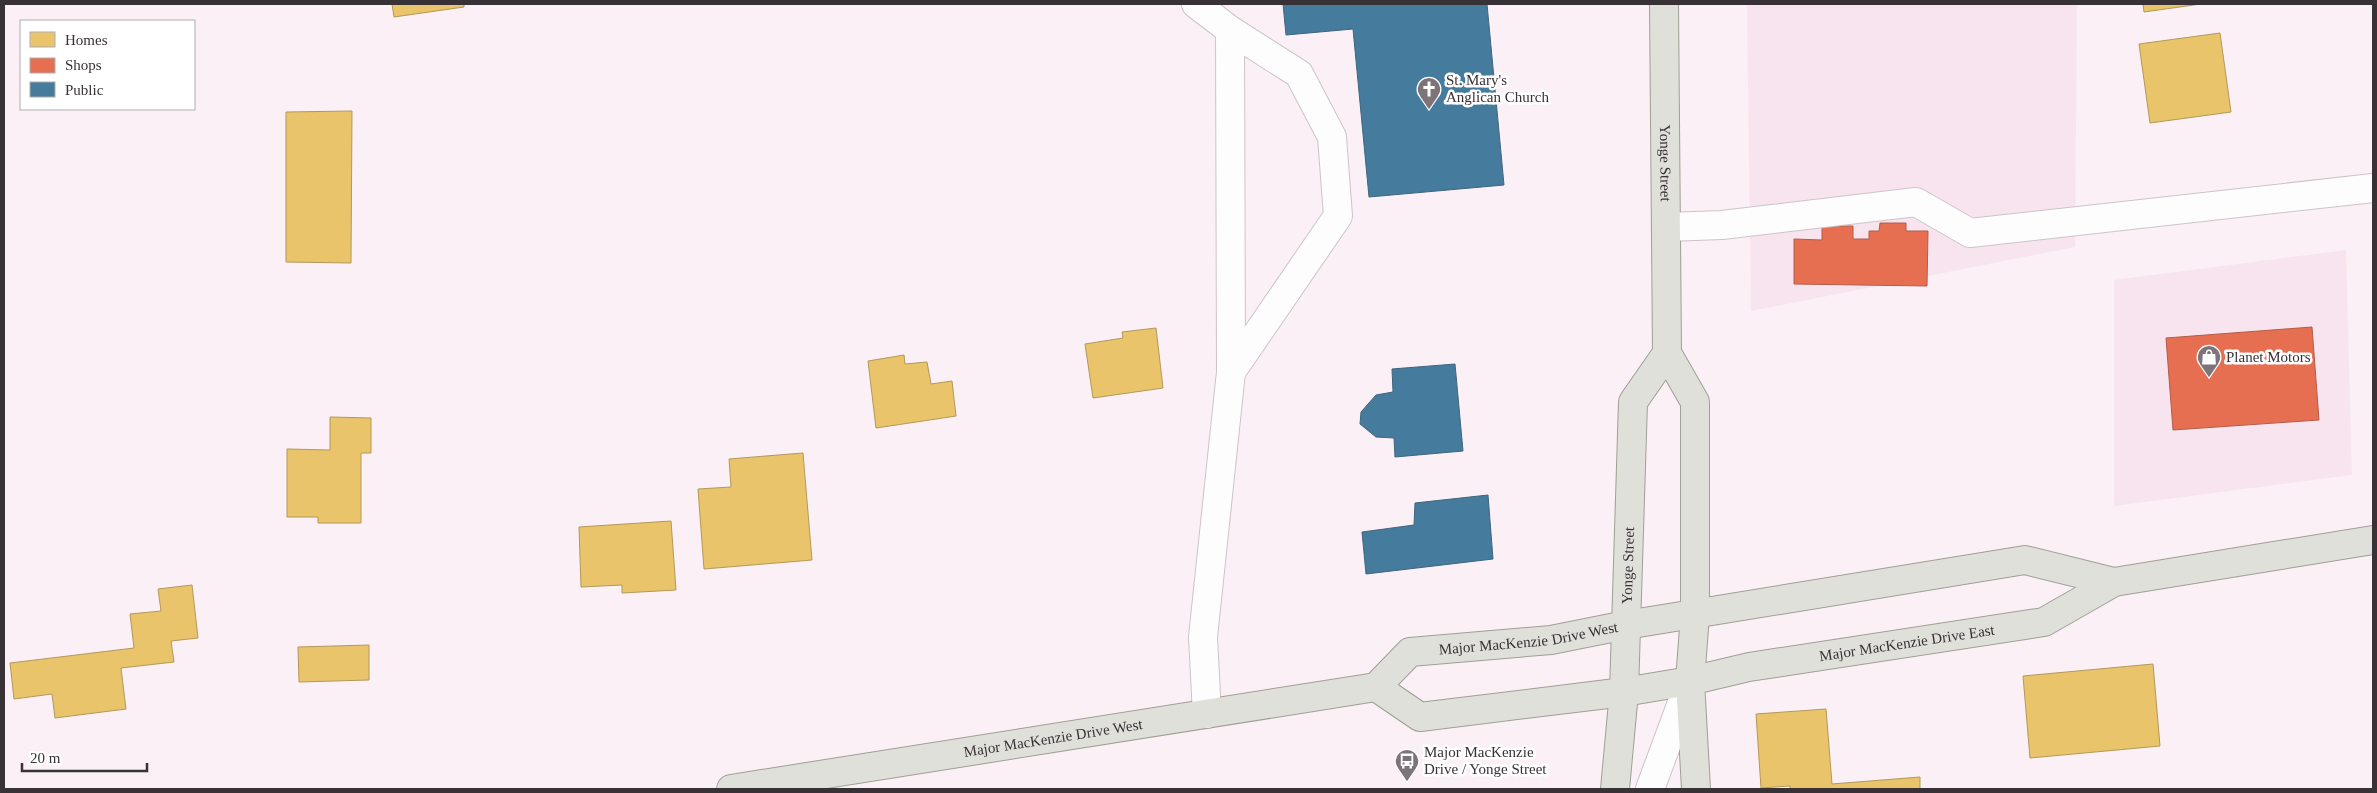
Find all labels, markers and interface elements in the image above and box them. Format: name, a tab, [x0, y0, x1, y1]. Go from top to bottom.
legend	[20, 20, 195, 110]
text: Homes	[65, 32, 108, 48]
text: Shops	[65, 57, 102, 73]
place label: St. Mary's Anglican Church	[1446, 72, 1549, 105]
church icon: St. Mary's Anglican Church	[1416, 76, 1442, 110]
text: Public	[65, 82, 104, 98]
street label: Yonge Street	[1657, 124, 1674, 203]
shop icon: Planet Motors	[2196, 344, 2222, 378]
place label: Planet Motors	[2226, 349, 2311, 365]
street label: Yonge Street	[1619, 526, 1637, 604]
street label: Major MacKenzie Drive West	[1438, 619, 1620, 658]
street label: Major MacKenzie Drive East	[1818, 622, 1996, 664]
street label: Major MacKenzie Drive West	[962, 716, 1144, 760]
scale bar	[22, 740, 148, 772]
place label: Major MacKenzie Drive / Yonge Street	[1424, 744, 1547, 777]
bus stop icon: Major MacKenzie Drive / Yonge Street	[1394, 748, 1420, 782]
text: 20 m	[30, 750, 61, 766]

